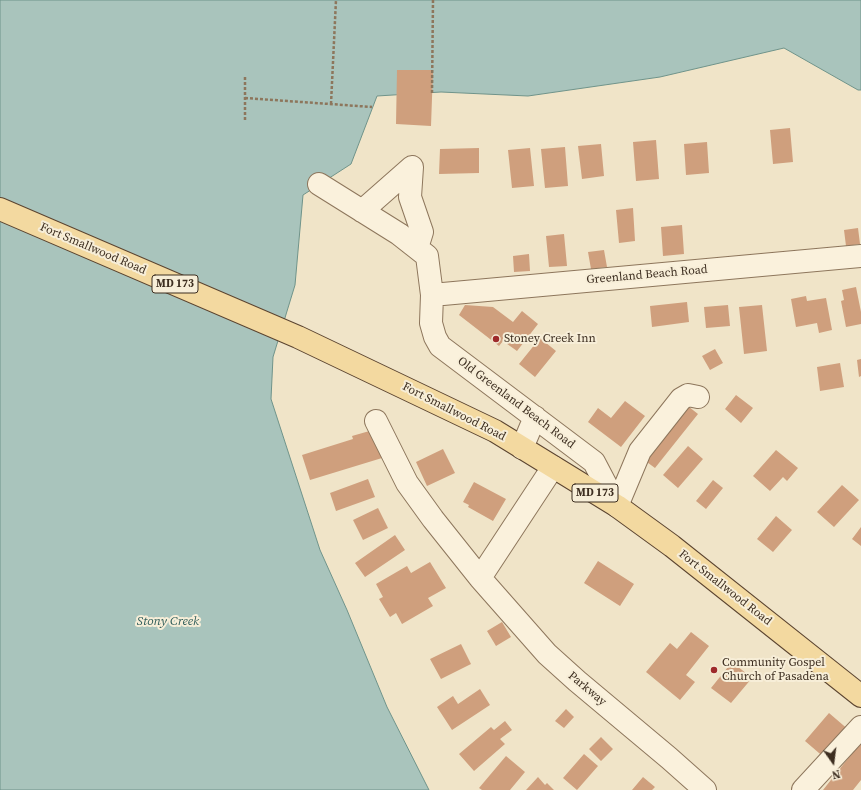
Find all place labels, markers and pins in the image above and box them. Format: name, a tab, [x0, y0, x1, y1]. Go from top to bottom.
place label: Stoney Creek Inn	[504, 332, 596, 346]
marker: Stoney Creek Inn	[491, 334, 501, 344]
place label: Community Gospel Church of Pasadena	[722, 656, 829, 684]
marker: Community Gospel Church of Pasadena	[709, 665, 719, 675]

